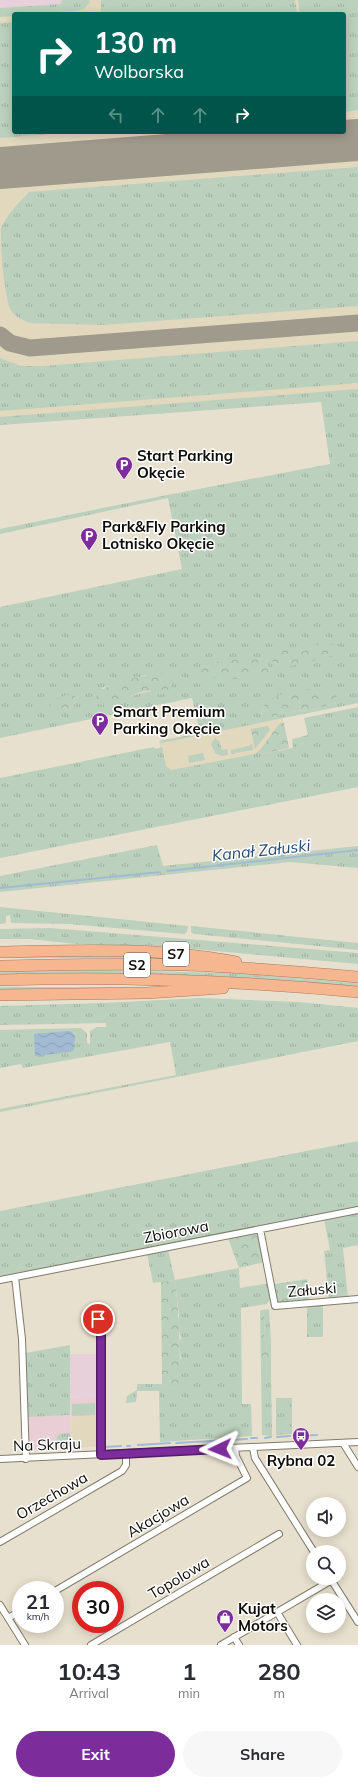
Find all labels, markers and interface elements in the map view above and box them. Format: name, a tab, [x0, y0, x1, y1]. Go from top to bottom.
text: 130 m	[94, 25, 177, 60]
icon: right	[28, 28, 80, 80]
text: Wolborska	[94, 60, 184, 83]
icon: left	[105, 104, 127, 126]
icon: ahead	[147, 104, 169, 126]
icon: ahead	[189, 104, 211, 126]
icon: right	[231, 104, 253, 126]
place label: Start Parking Okęcie	[137, 446, 233, 482]
parking icon: Start Parking Okęcie	[114, 455, 134, 480]
place label: Park&Fly Parking Lotnisko Okęcie	[102, 517, 226, 553]
parking icon: Park&Fly Parking Lotnisko Okęcie	[79, 526, 99, 551]
place label: Smart Premium Parking Okęcie	[113, 702, 225, 738]
parking icon: Smart Premium Parking Okęcie	[90, 711, 110, 736]
water label: Kanał Załuski	[211, 835, 311, 865]
road number: S7	[163, 942, 189, 966]
road number: S2	[124, 953, 150, 977]
street label: Zbiorowa	[142, 1216, 210, 1247]
street label: Załuski	[287, 1278, 337, 1301]
pin	[81, 1302, 115, 1336]
icon: arrive	[87, 1308, 109, 1330]
bus stop icon: Rybna 02	[291, 1426, 311, 1451]
position arrow	[199, 1428, 241, 1470]
street label: Na Skraju	[13, 1434, 81, 1455]
place label: Rybna 02	[267, 1451, 335, 1470]
street label: Orzechowa	[13, 1467, 91, 1524]
street label: Akacjowa	[123, 1490, 192, 1541]
map controls	[306, 1497, 346, 1633]
button: sound	[306, 1497, 346, 1537]
button: search	[306, 1545, 346, 1585]
street label: Topolowa	[145, 1552, 213, 1603]
speed limit sign: 30	[72, 1581, 124, 1633]
text: 21	[26, 1589, 50, 1614]
button: layers	[306, 1593, 346, 1633]
place label: Kujat Motors	[238, 1599, 288, 1635]
shop icon: Kujat Motors	[215, 1608, 235, 1633]
text: km/h	[27, 1610, 49, 1623]
text: 10:43	[57, 1656, 121, 1686]
text: 1	[182, 1656, 196, 1686]
text: 280	[258, 1656, 301, 1686]
text: Arrival	[69, 1685, 109, 1701]
text: min	[178, 1685, 200, 1701]
text: m	[273, 1685, 285, 1701]
button: Exit	[16, 1731, 175, 1777]
button: Share	[183, 1731, 342, 1777]

